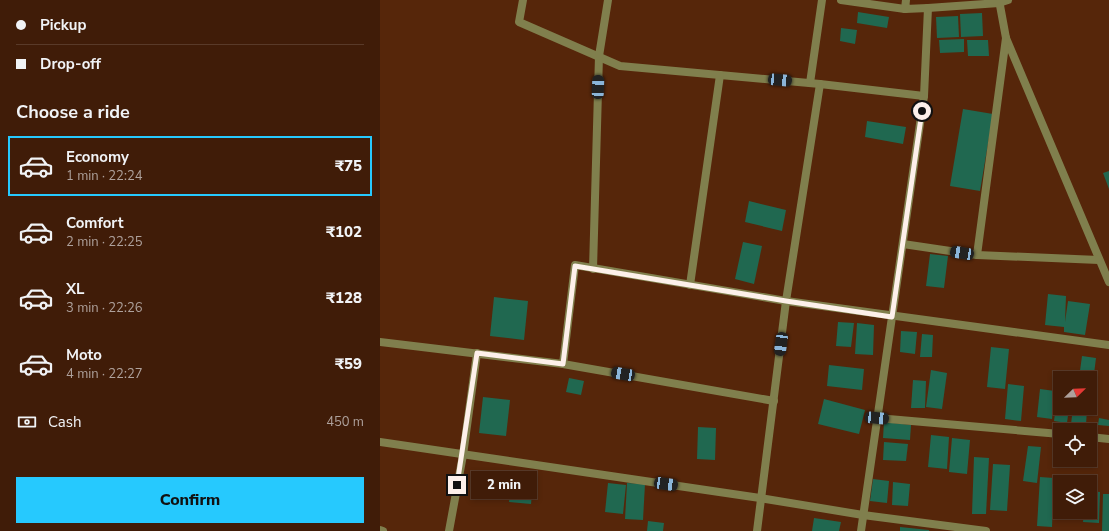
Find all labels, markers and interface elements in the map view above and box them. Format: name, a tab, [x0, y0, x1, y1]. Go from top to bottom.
text: Pickup	[40, 15, 86, 35]
text: Drop-off	[40, 54, 101, 74]
car	[768, 73, 792, 87]
car	[592, 75, 604, 99]
text: Choose a ride	[16, 100, 130, 124]
route start	[913, 102, 931, 120]
text: Economy	[66, 147, 129, 167]
icon: car	[18, 148, 54, 184]
text: ₹75	[335, 156, 362, 176]
text: 1 min · 22:24	[66, 167, 142, 185]
text: Comfort	[66, 213, 123, 233]
icon: car	[18, 214, 54, 250]
text: ₹102	[326, 222, 362, 242]
text: 2 min · 22:25	[66, 233, 142, 251]
car	[949, 245, 975, 261]
text: XL	[66, 279, 85, 299]
icon: car	[18, 280, 54, 316]
text: ₹128	[326, 288, 362, 308]
text: 3 min · 22:26	[66, 299, 142, 317]
car	[773, 331, 789, 357]
text: Moto	[66, 345, 102, 365]
icon: car	[18, 346, 54, 382]
text: ₹59	[335, 354, 362, 374]
text: 4 min · 22:27	[66, 365, 142, 383]
car	[610, 366, 636, 382]
north arrow	[1053, 371, 1097, 415]
map controls	[1053, 371, 1097, 519]
icon: cash	[16, 411, 38, 433]
car	[865, 411, 889, 425]
text: Cash	[48, 412, 82, 432]
text: 450 m	[326, 413, 364, 431]
button: locate	[1053, 423, 1097, 467]
callout: 2 min	[471, 471, 537, 499]
button: layers	[1053, 475, 1097, 519]
route end	[448, 476, 466, 494]
text: 2 min	[487, 476, 521, 494]
car	[653, 476, 679, 492]
button: Confirm	[16, 477, 364, 523]

